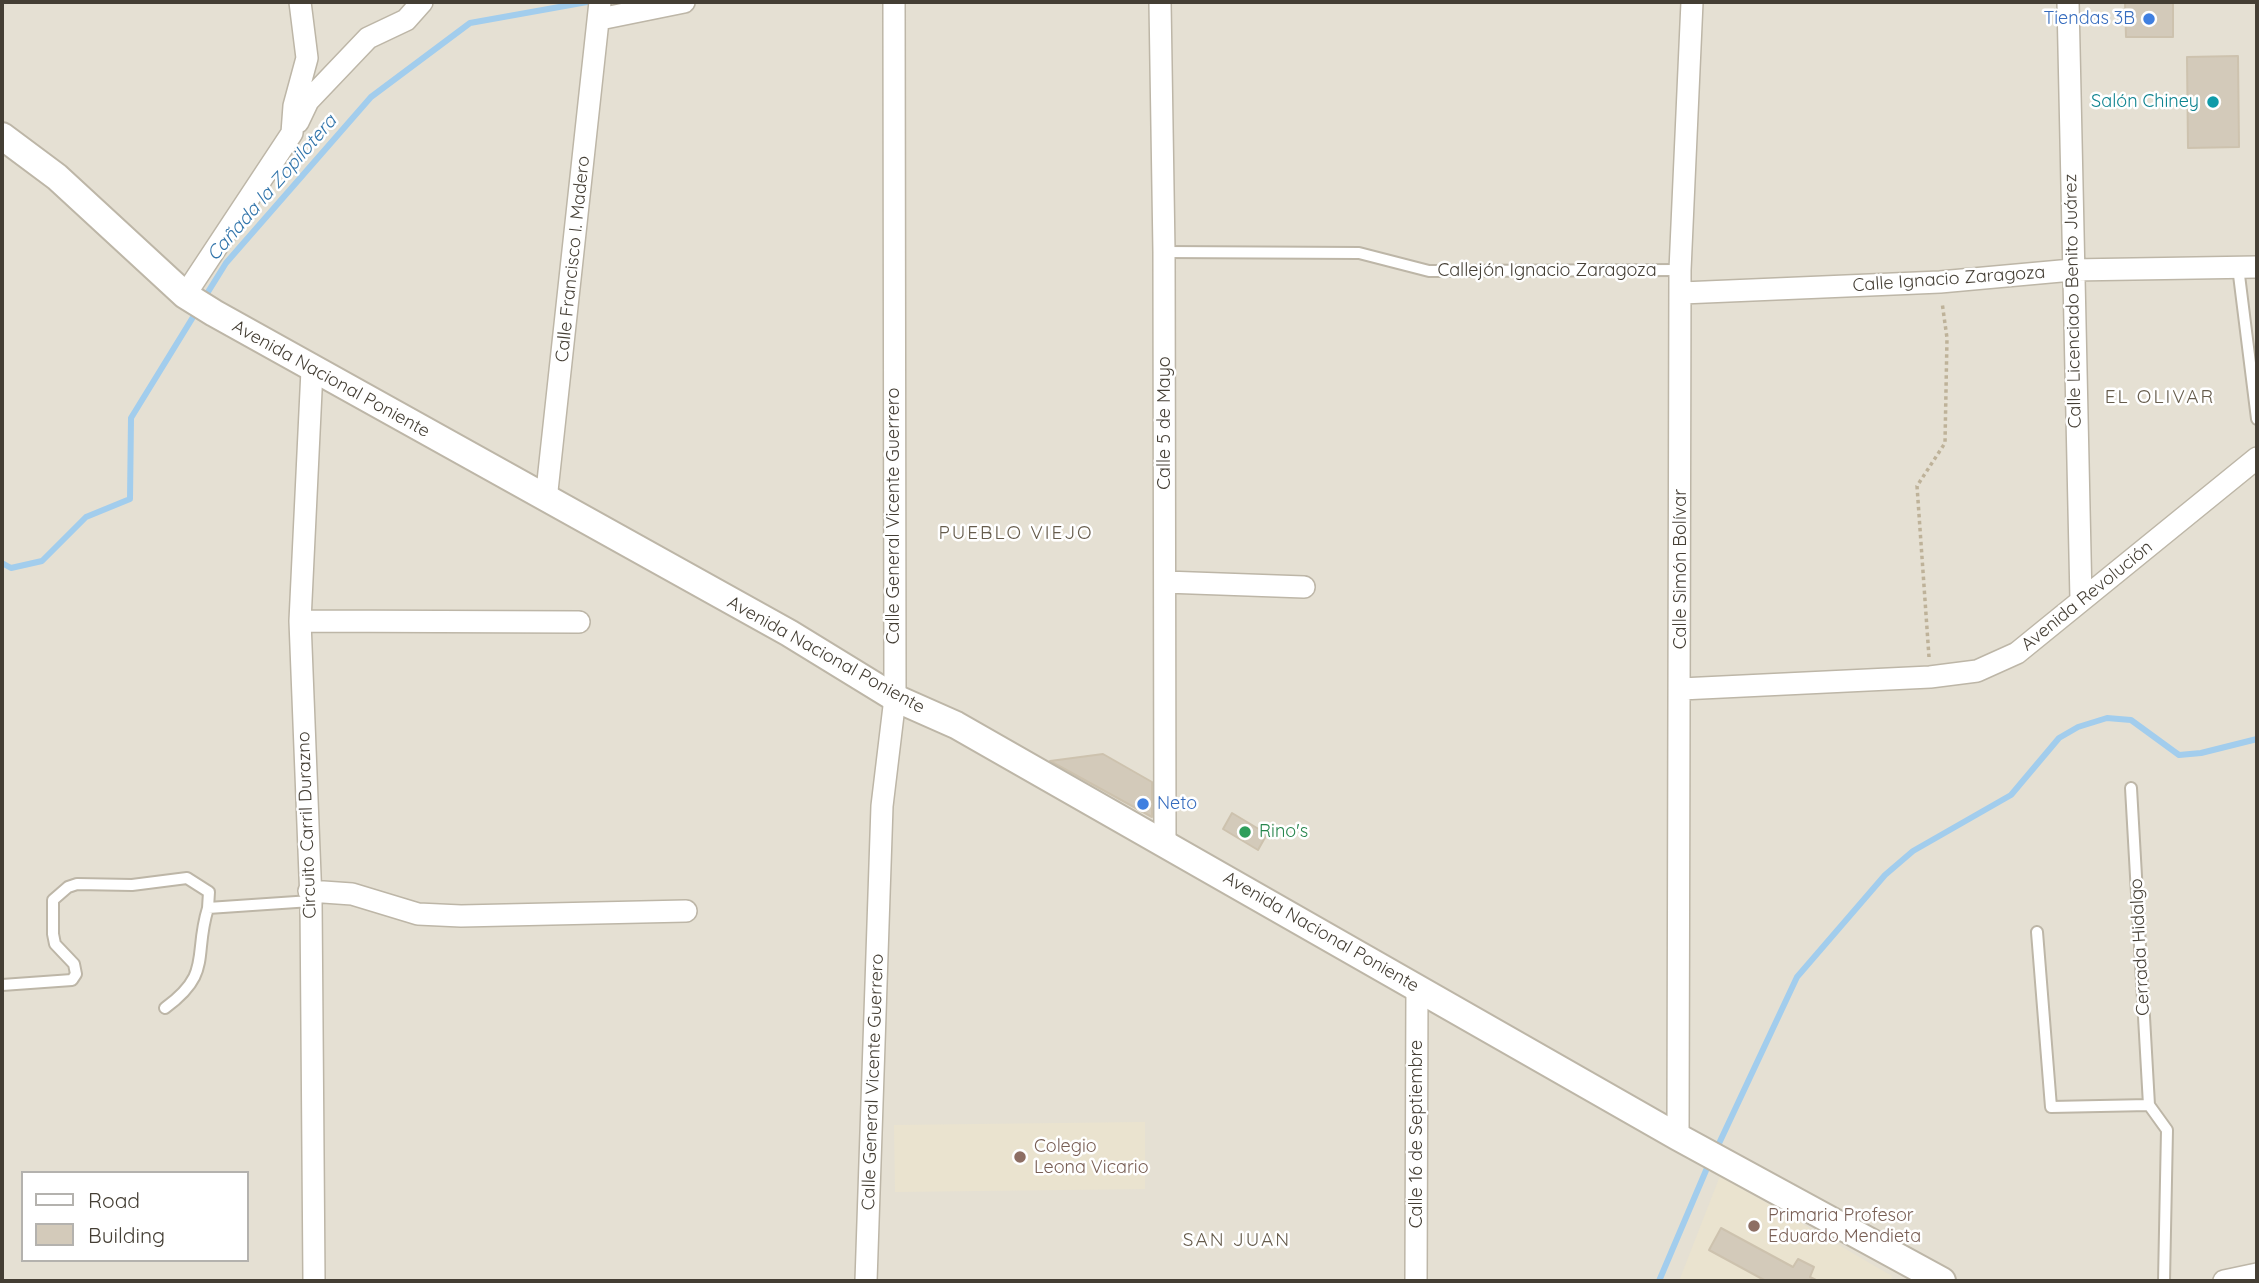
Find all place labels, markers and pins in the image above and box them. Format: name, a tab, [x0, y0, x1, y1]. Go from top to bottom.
place label: Tiendas 3B	[2043, 8, 2135, 30]
marker: Tiendas 3B	[2141, 11, 2157, 27]
place label: Salón Chiney	[2091, 91, 2199, 113]
marker: Salón Chiney	[2205, 94, 2221, 110]
place label: Neto	[1157, 793, 1197, 815]
marker: Neto	[1135, 796, 1151, 812]
place label: Rino's	[1259, 821, 1308, 843]
marker: Rino's	[1237, 824, 1253, 840]
place label: Colegio Leona Vicario	[1034, 1136, 1149, 1178]
marker: Colegio Leona Vicario	[1012, 1149, 1028, 1165]
place label: Primaria Profesor Eduardo Mendieta	[1768, 1205, 1921, 1248]
marker: Primaria Profesor Eduardo Mendieta	[1746, 1218, 1762, 1234]

